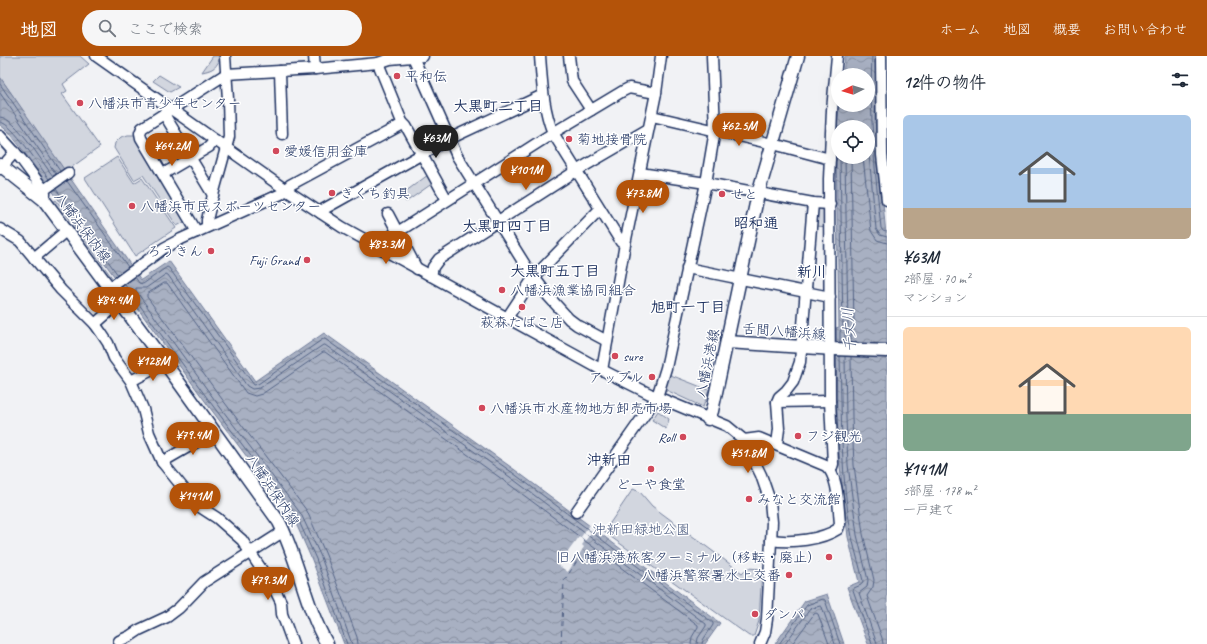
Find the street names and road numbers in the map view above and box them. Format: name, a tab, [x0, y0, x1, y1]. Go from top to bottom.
street label: 八幡浜保内線	[51, 189, 115, 266]
street label: 舌間八幡浜線	[741, 320, 826, 343]
street label: 八幡浜港線	[692, 327, 723, 399]
street label: 八幡浜保内線	[242, 451, 303, 530]

